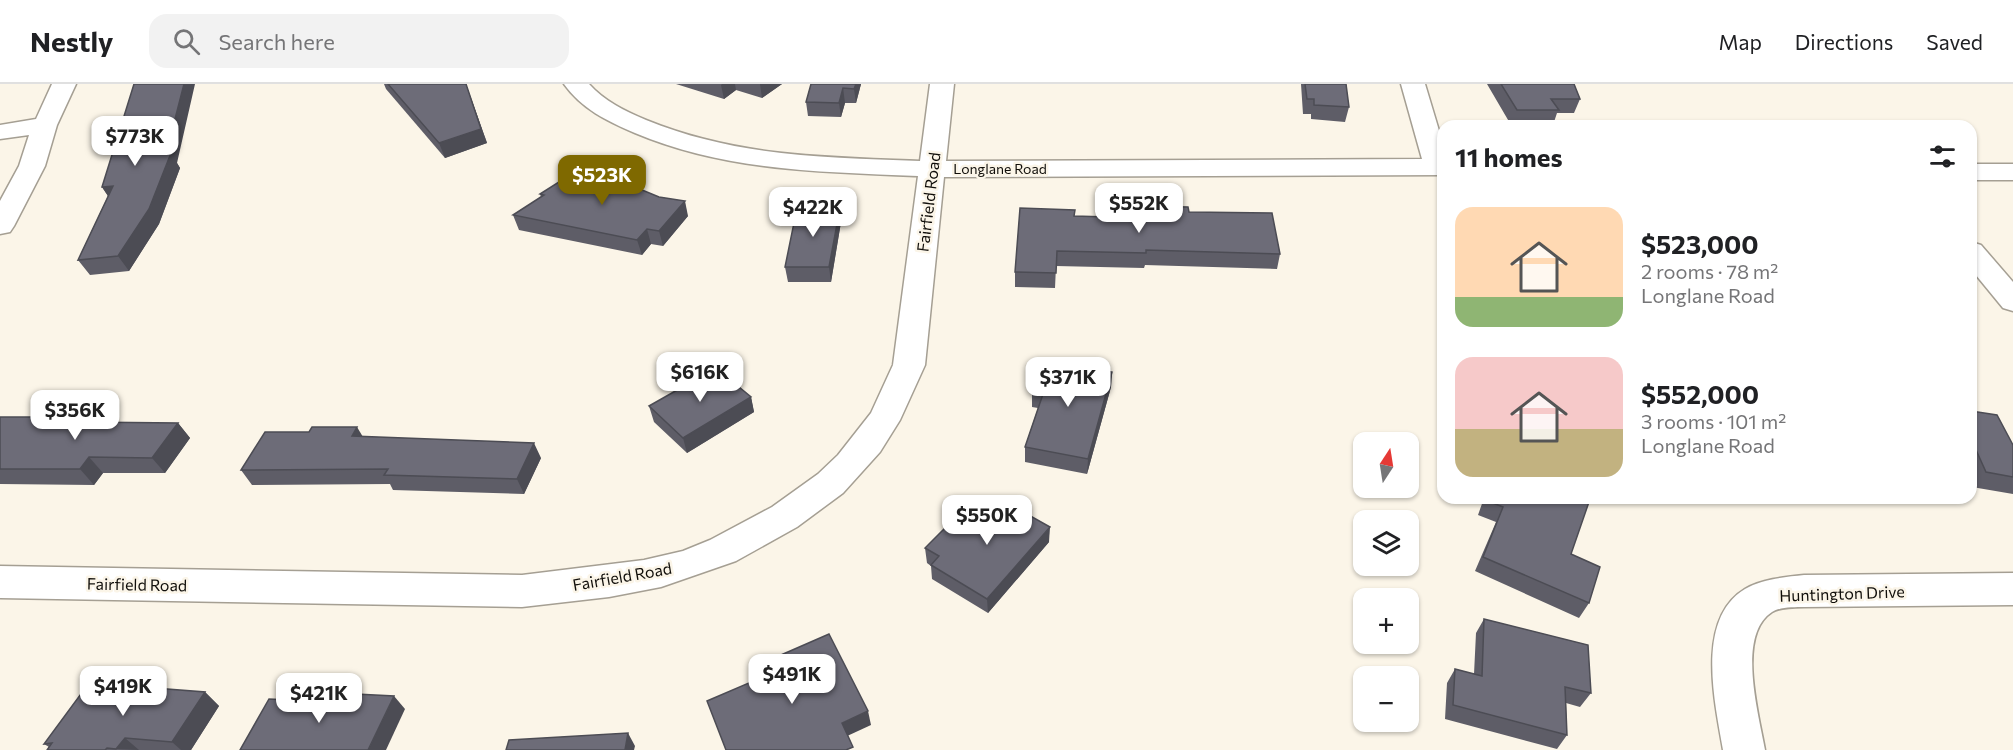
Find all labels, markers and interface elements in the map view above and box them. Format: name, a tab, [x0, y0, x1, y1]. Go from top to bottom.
search box	[149, 14, 569, 68]
text: Nestly	[30, 24, 113, 58]
icon: search	[170, 25, 203, 58]
text: Search here	[218, 28, 335, 55]
text: Map	[1719, 29, 1762, 54]
text: Directions	[1795, 29, 1893, 54]
text: Saved	[1926, 29, 1983, 54]
pin: $773K	[93, 116, 177, 167]
text: $773K	[105, 123, 165, 147]
icon: filters	[1926, 140, 1959, 173]
text: 11 homes	[1455, 141, 1563, 172]
street label: Fairfield Road	[912, 151, 944, 253]
pin: $523K	[560, 155, 644, 206]
street label: Longlane Road	[953, 160, 1047, 177]
text: $523K	[572, 162, 632, 186]
pin: $552K	[1097, 183, 1181, 234]
pin: $422K	[771, 187, 855, 238]
text: $552K	[1109, 190, 1169, 214]
text: $422K	[783, 194, 843, 218]
text: $523,000	[1641, 228, 1759, 259]
icon: home	[1503, 231, 1575, 303]
text: 2 rooms · 78 m²	[1641, 259, 1778, 283]
text: Longlane Road	[1641, 283, 1775, 307]
pin: $616K	[658, 352, 742, 403]
pin: $371K	[1026, 357, 1110, 408]
text: $616K	[670, 359, 730, 383]
text: $371K	[1040, 364, 1096, 388]
text: $552,000	[1641, 378, 1759, 409]
icon: home	[1503, 381, 1575, 453]
pin: $356K	[33, 390, 117, 441]
text: $356K	[44, 397, 106, 421]
text: 3 rooms · 101 m²	[1641, 409, 1786, 433]
north arrow	[1353, 432, 1419, 498]
map controls	[1353, 432, 1419, 732]
text: Longlane Road	[1641, 433, 1775, 457]
pin: $550K	[945, 495, 1029, 546]
text: $550K	[956, 502, 1018, 526]
button: layers	[1353, 510, 1419, 576]
street label: Fairfield Road	[571, 558, 673, 594]
street label: Fairfield Road	[87, 574, 187, 594]
street label: Huntington Drive	[1779, 581, 1905, 605]
button: +	[1353, 588, 1419, 654]
pin: $491K	[750, 654, 834, 705]
text: $491K	[762, 661, 822, 685]
pin: $419K	[81, 666, 165, 717]
button: −	[1353, 666, 1419, 732]
text: $419K	[94, 673, 152, 697]
pin: $421K	[277, 673, 361, 724]
text: $421K	[290, 680, 348, 704]

